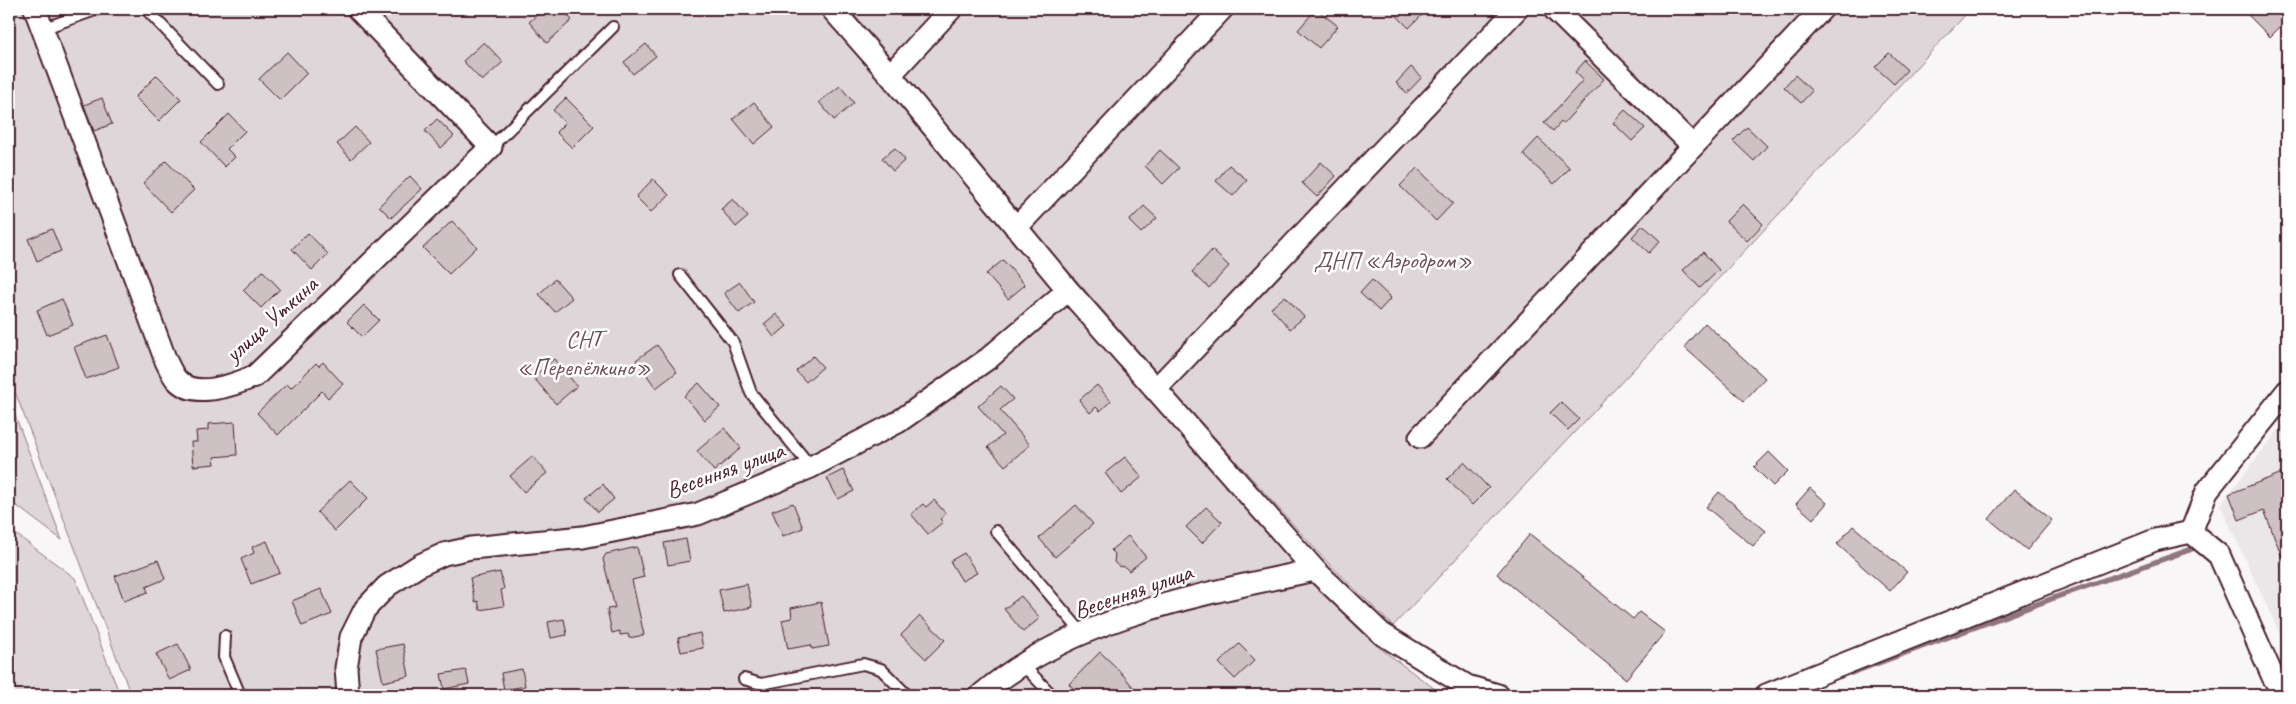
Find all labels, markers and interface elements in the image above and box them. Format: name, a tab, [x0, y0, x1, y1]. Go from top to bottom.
park label: ДНП «Аэродром»	[1314, 245, 1472, 275]
street label: улица Уткина	[217, 269, 325, 370]
park label: СНТ «Перепёлкино»	[517, 324, 651, 382]
street label: Весенняя улица	[662, 434, 790, 505]
street label: Весенняя улица	[1070, 556, 1198, 625]

